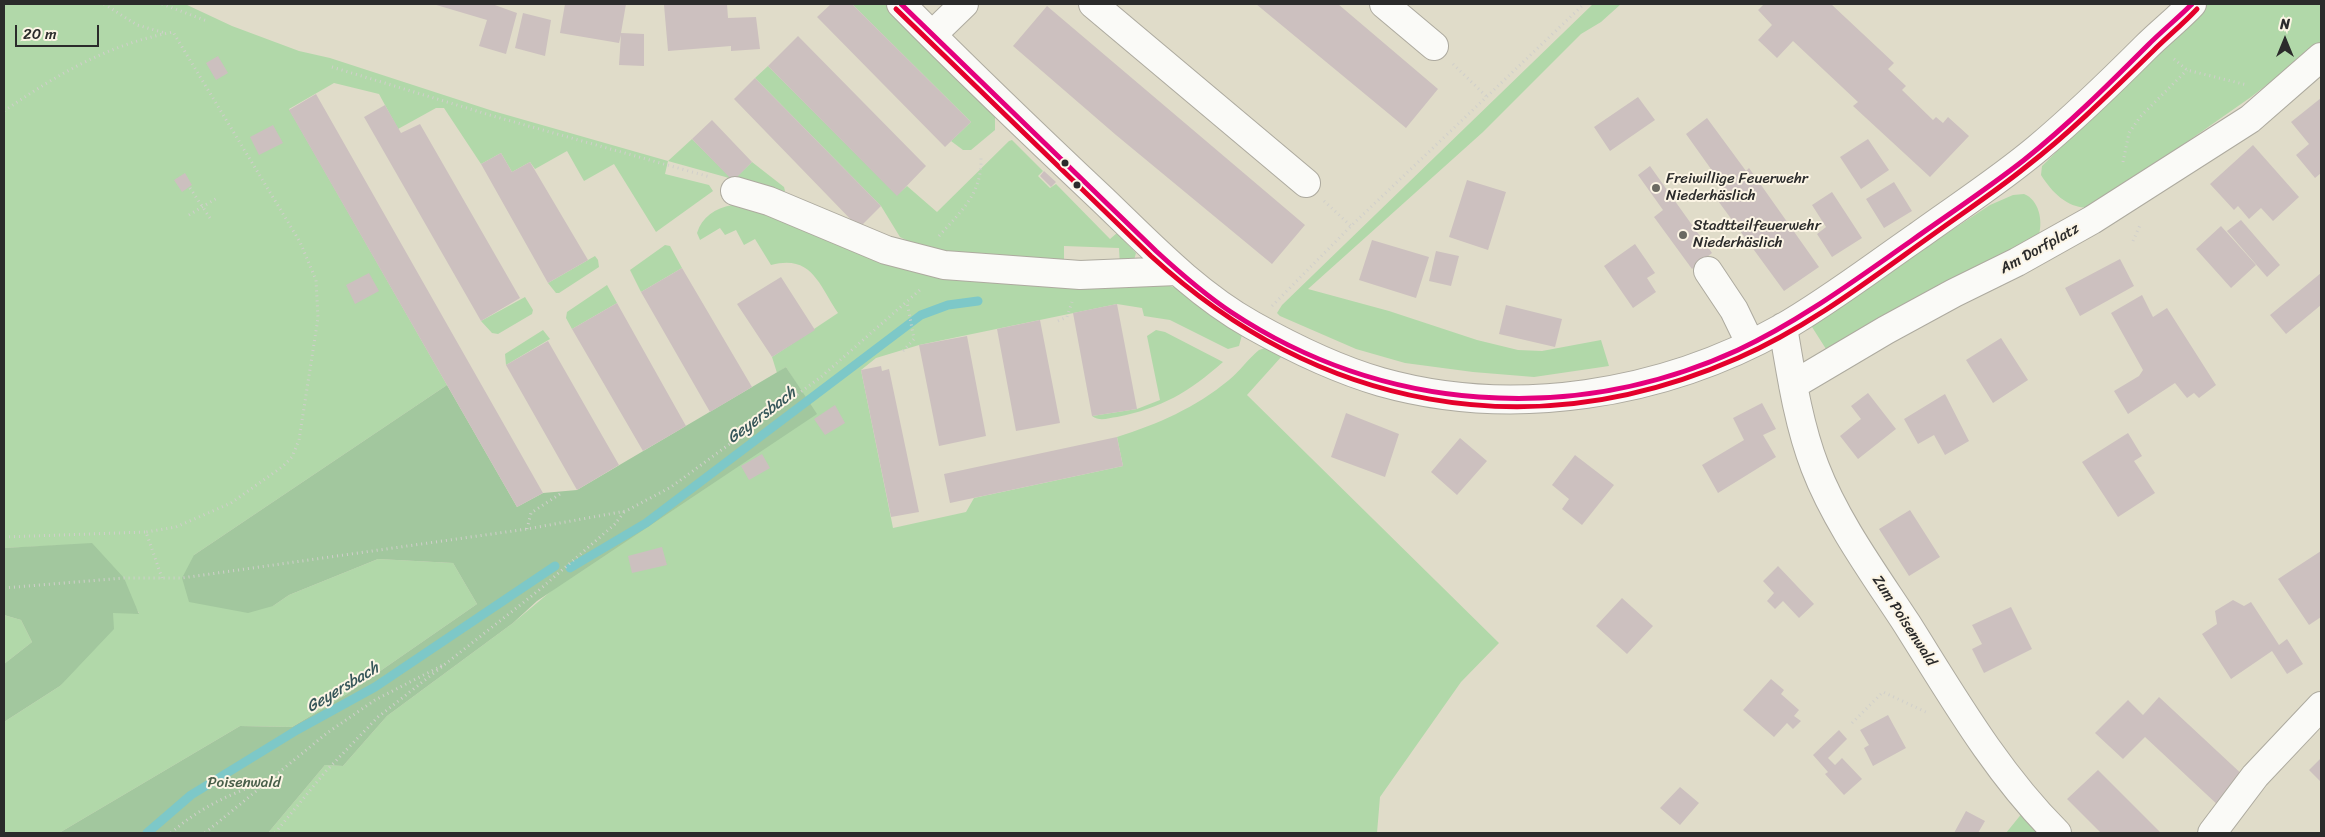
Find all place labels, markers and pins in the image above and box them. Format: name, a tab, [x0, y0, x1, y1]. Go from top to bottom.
unlabelled marker	[1060, 158, 1070, 168]
place label: Freiwillige Feuerwehr Niederhäslich	[1666, 170, 1808, 205]
unlabelled marker	[1072, 180, 1082, 190]
marker: Freiwillige Feuerwehr Niederhäslich	[1650, 182, 1662, 194]
place label: Stadtteilfeuerwehr Niederhäslich	[1693, 217, 1821, 252]
marker: Stadtteilfeuerwehr Niederhäslich	[1677, 229, 1689, 241]

